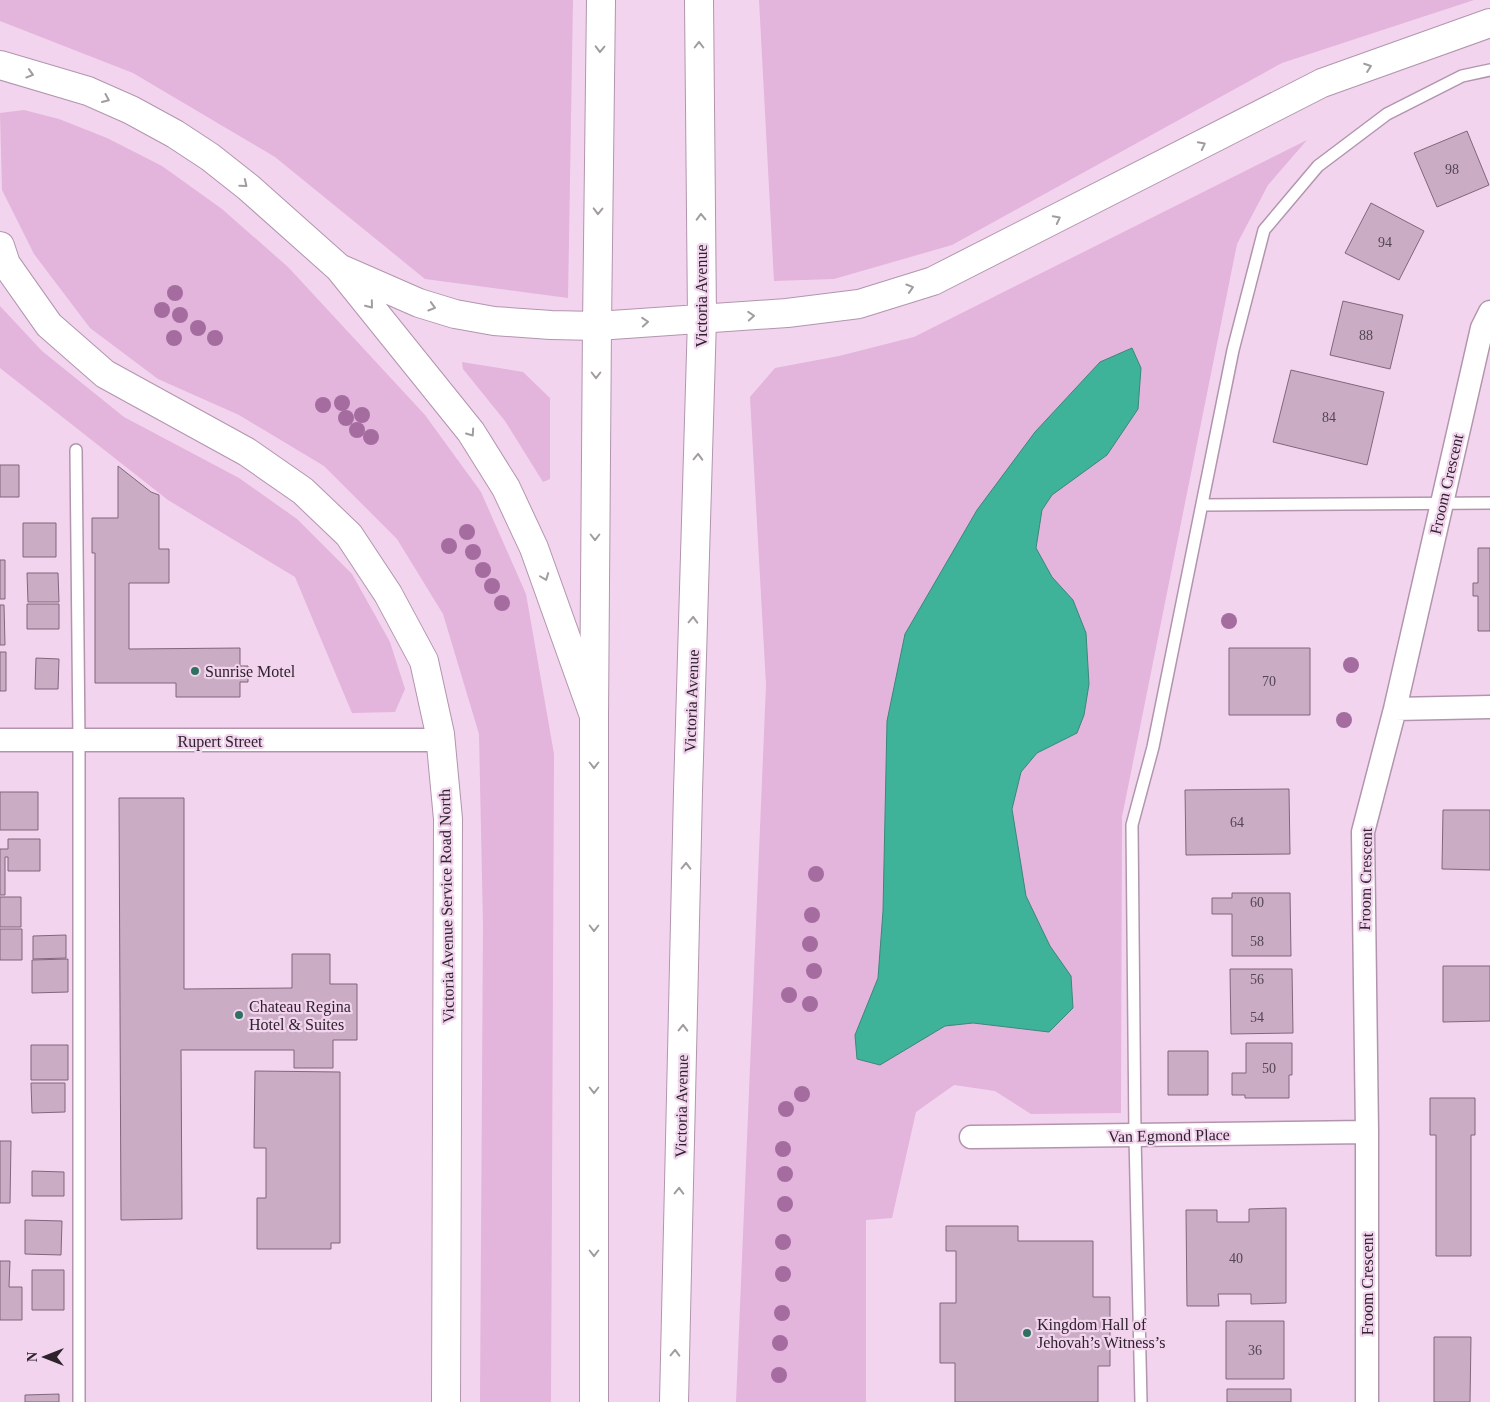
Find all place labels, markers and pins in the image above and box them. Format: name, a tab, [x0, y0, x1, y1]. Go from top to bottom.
place label: Sunrise Motel	[205, 663, 296, 680]
marker: Sunrise Motel	[189, 665, 201, 677]
place label: Chateau Regina Hotel & Suites	[249, 998, 351, 1033]
marker: Chateau Regina Hotel & Suites	[233, 1009, 245, 1021]
place label: Kingdom Hall of Jehovah’s Witness’s	[1037, 1316, 1165, 1351]
marker: Kingdom Hall of Jehovah’s Witness’s	[1021, 1327, 1033, 1339]

